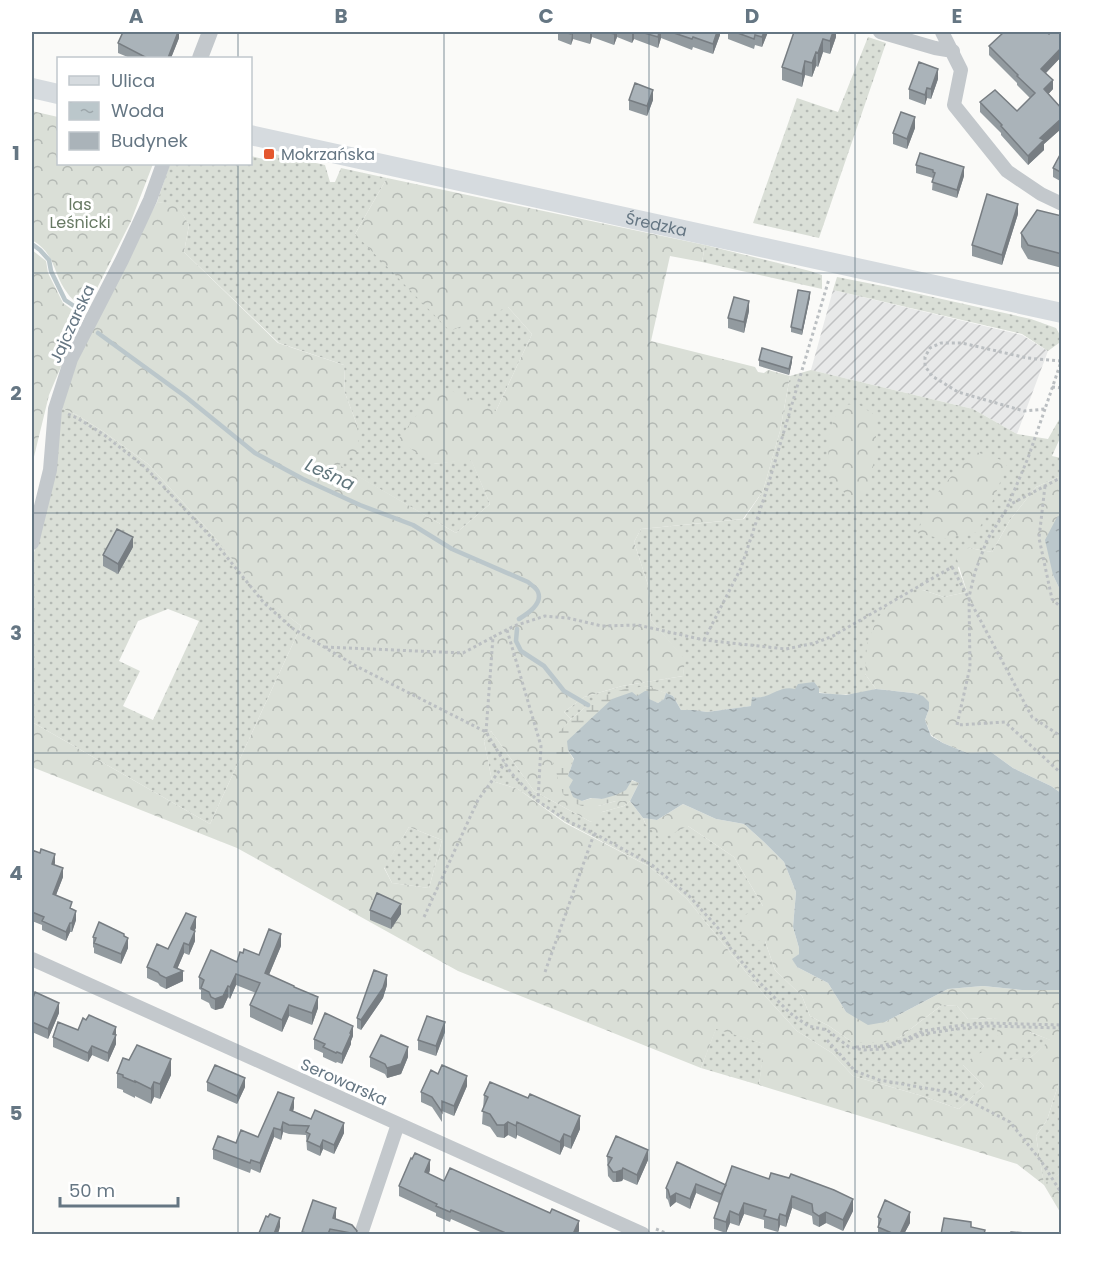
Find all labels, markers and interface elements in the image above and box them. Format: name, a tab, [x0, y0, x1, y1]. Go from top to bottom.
text: A	[129, 2, 144, 30]
text: B	[334, 2, 348, 30]
text: C	[538, 2, 554, 30]
text: D	[745, 2, 759, 30]
text: E	[952, 2, 962, 30]
legend	[57, 57, 252, 165]
text: Ulica	[111, 68, 155, 93]
text: Woda	[111, 98, 164, 123]
text: Budynek	[111, 128, 189, 153]
text: 1	[12, 139, 20, 167]
place label: Mokrzańska	[281, 143, 375, 166]
marker: Mokrzańska	[262, 147, 276, 161]
park label: las Leśnicki	[49, 193, 111, 234]
street label: Średzka	[623, 206, 689, 242]
street label: Jajczarska	[44, 281, 100, 367]
text: 2	[10, 379, 22, 407]
water label: Leśna	[301, 452, 359, 496]
text: 3	[10, 619, 22, 647]
text: 4	[9, 859, 23, 887]
street label: Serowarska	[297, 1053, 391, 1111]
text: 5	[10, 1099, 23, 1127]
scale bar	[60, 1170, 178, 1208]
text: 50 m	[69, 1178, 115, 1203]

